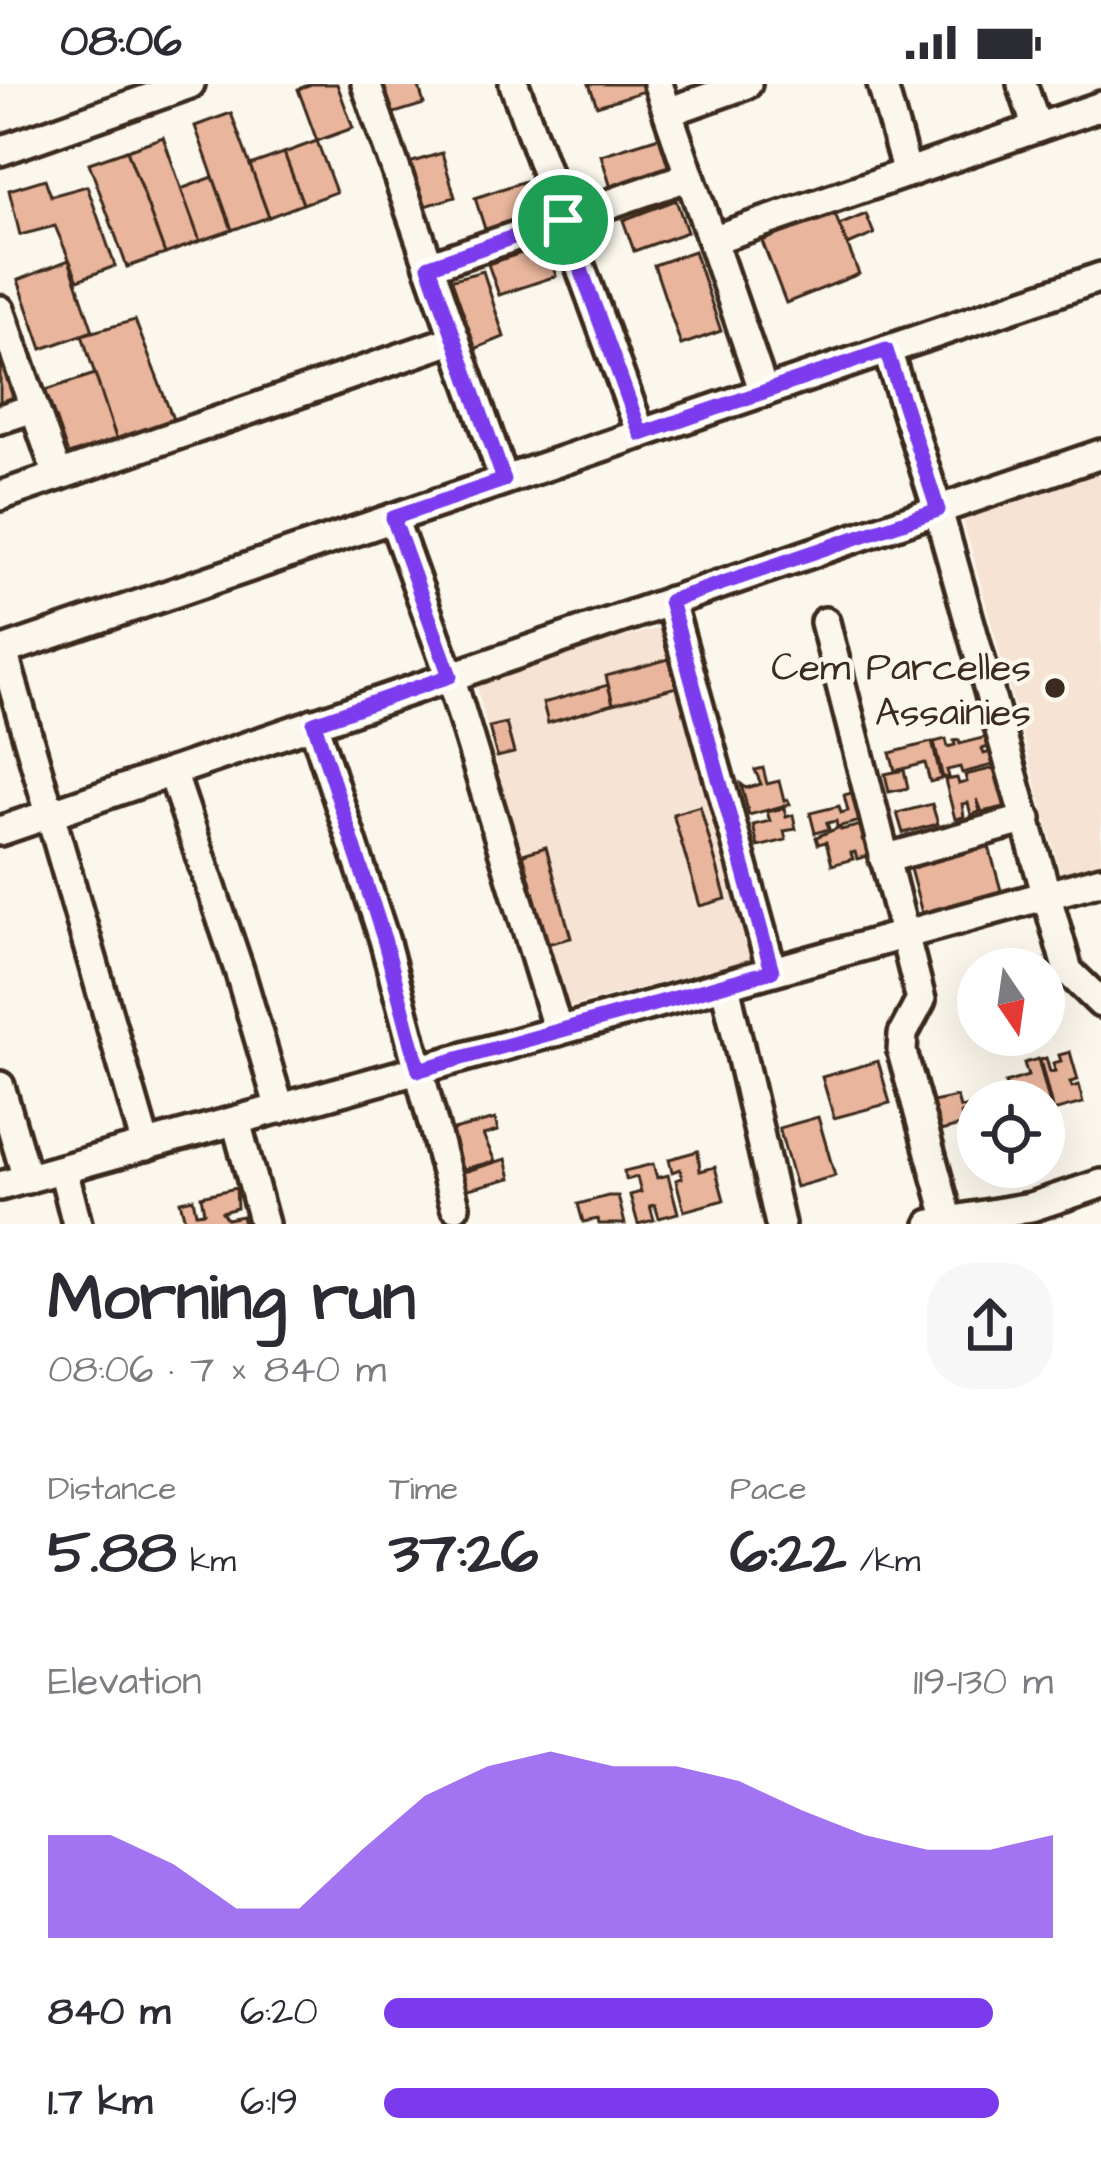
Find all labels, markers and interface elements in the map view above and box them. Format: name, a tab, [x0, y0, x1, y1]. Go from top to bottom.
text: 08:06	[60, 11, 182, 73]
pin	[512, 169, 614, 271]
icon: arrive	[530, 187, 596, 253]
place label: Cem Parcelles Assainies	[771, 642, 1031, 741]
marker: Cem Parcelles Assainies	[1042, 675, 1068, 701]
north arrow	[957, 948, 1065, 1056]
map controls	[957, 948, 1065, 1188]
button: locate	[957, 1080, 1065, 1188]
text: Morning run	[48, 1253, 416, 1345]
button: share	[927, 1263, 1053, 1389]
text: 08:06 · 7 × 840 m	[48, 1344, 386, 1398]
text: Distance	[48, 1466, 176, 1512]
text: Time	[389, 1466, 458, 1512]
text: Pace	[730, 1466, 807, 1512]
text: 5.88	[48, 1512, 177, 1595]
text: 37:26	[389, 1512, 538, 1595]
text: 6:22	[730, 1512, 846, 1595]
text: km	[177, 1538, 236, 1584]
text: /km	[846, 1538, 921, 1584]
text: Elevation	[48, 1656, 202, 1710]
text: 119–130 m	[913, 1656, 1053, 1710]
text: 840 m	[48, 1986, 170, 2040]
text: 6:20	[240, 1986, 318, 2040]
text: 1.7 km	[48, 2076, 152, 2130]
text: 6:19	[240, 2076, 298, 2130]

